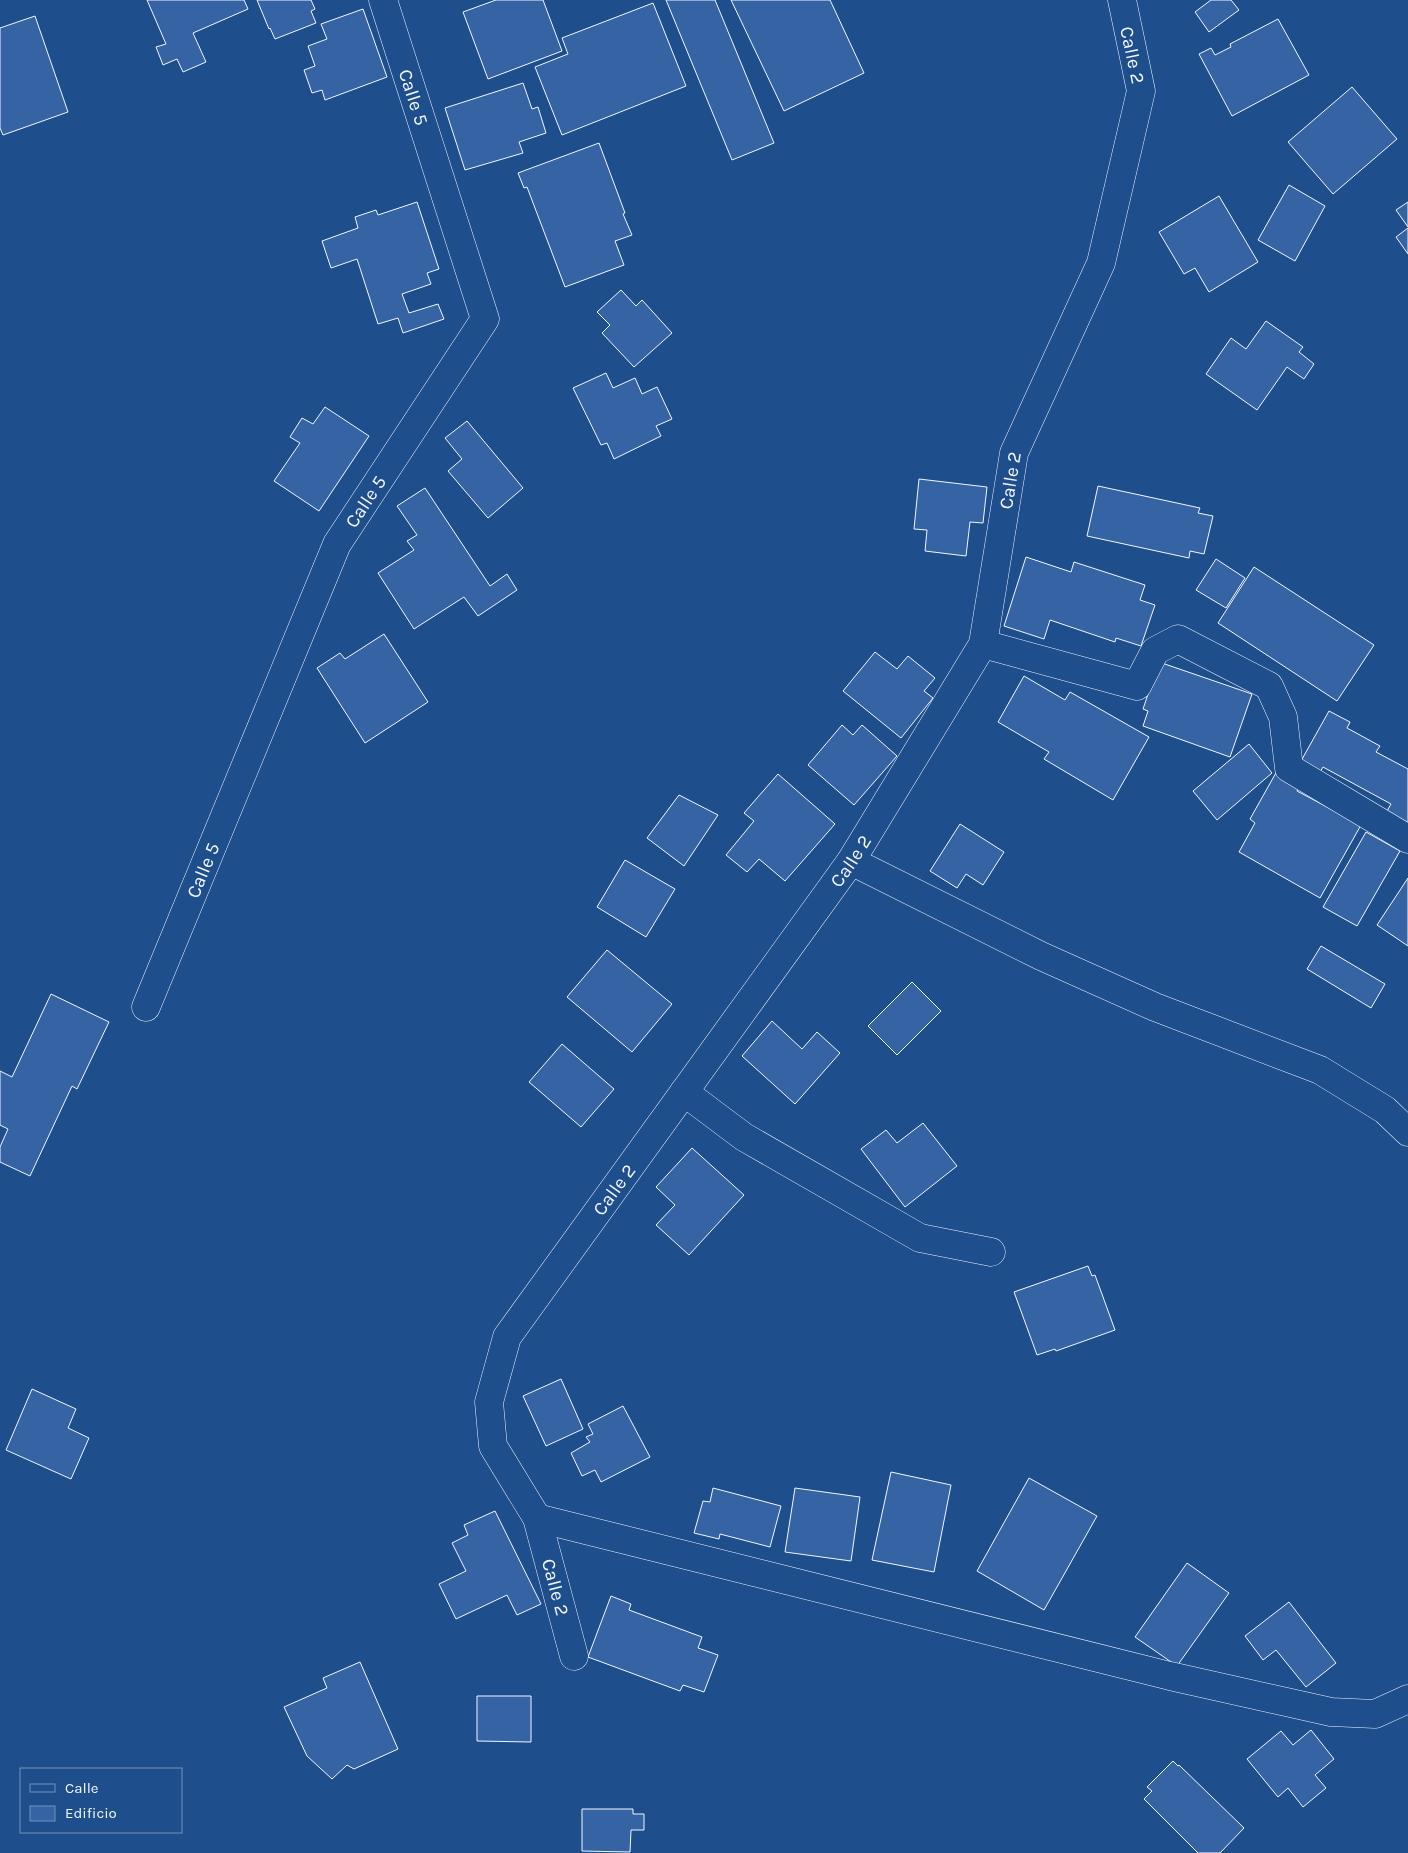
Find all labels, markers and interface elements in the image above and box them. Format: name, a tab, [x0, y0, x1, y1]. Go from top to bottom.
street label: Calle 2	[1115, 25, 1149, 86]
street label: Calle 5	[394, 66, 432, 128]
street label: Calle 2	[995, 450, 1026, 511]
street label: Calle 5	[341, 472, 391, 532]
street label: Calle 2	[826, 831, 876, 892]
street label: Calle 5	[182, 840, 225, 901]
street label: Calle 2	[589, 1160, 640, 1220]
street label: Calle 2	[537, 1556, 573, 1618]
legend	[20, 1768, 182, 1833]
text: Calle	[65, 1779, 99, 1797]
text: Edificio	[65, 1804, 117, 1822]

